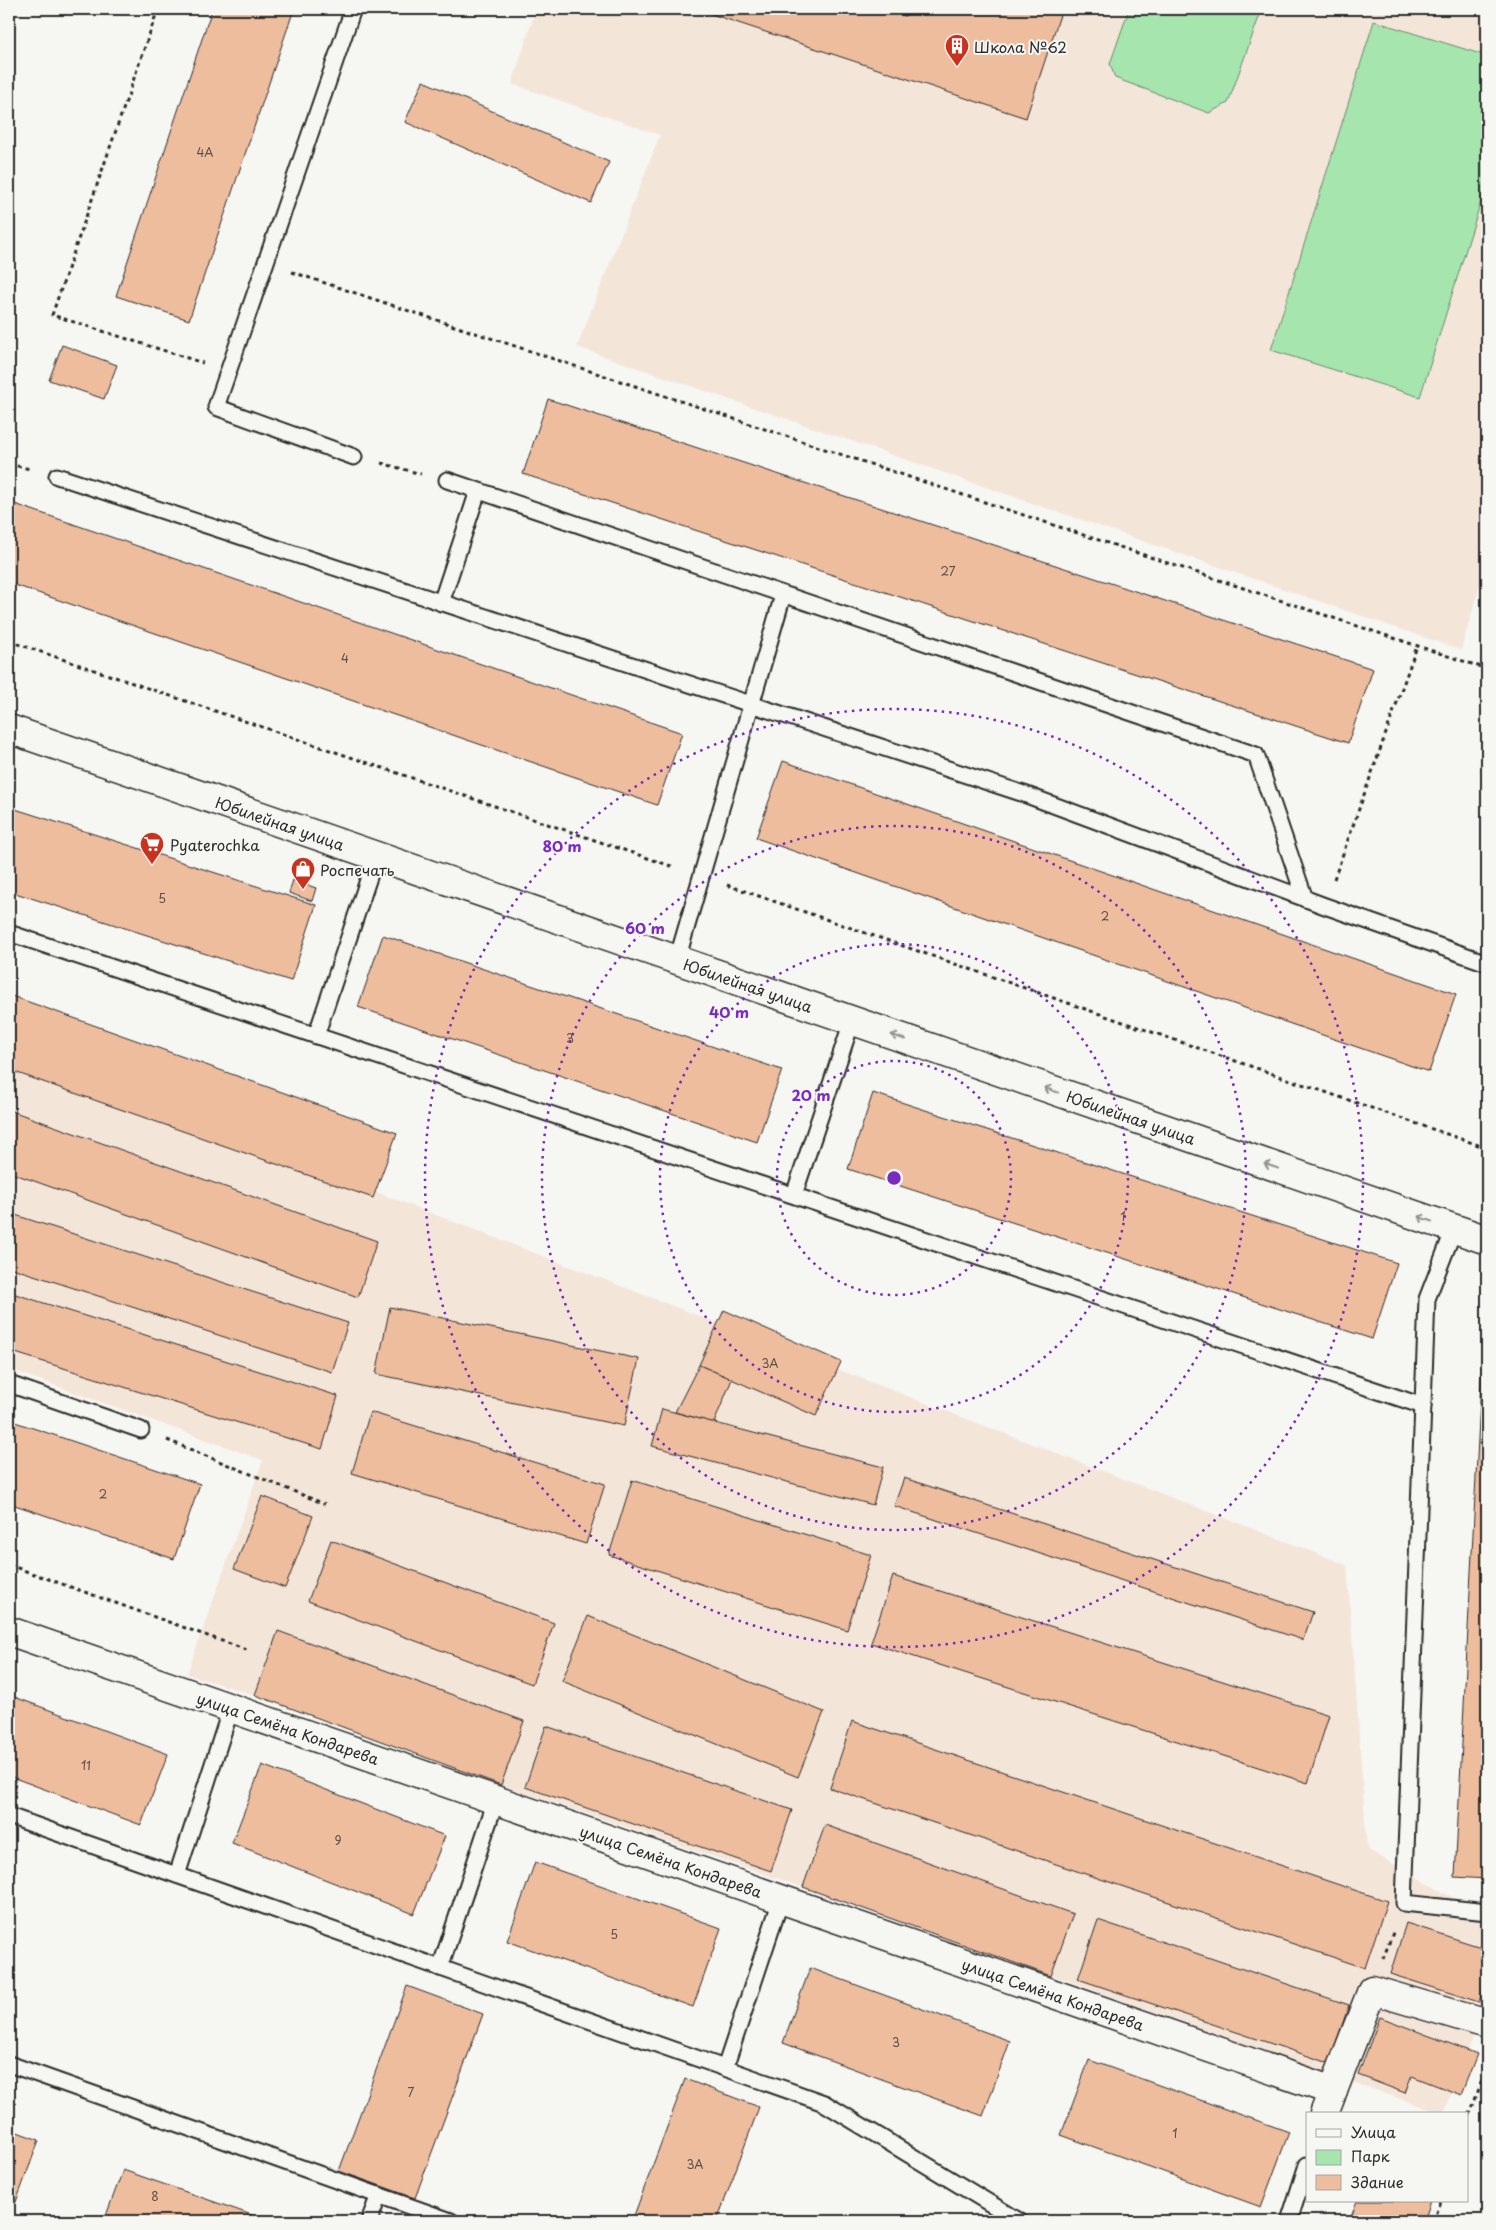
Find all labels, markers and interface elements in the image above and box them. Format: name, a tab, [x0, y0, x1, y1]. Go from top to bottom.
building icon: Школа №62	[944, 33, 970, 67]
place label: Школа №62	[974, 35, 1067, 58]
house number: 4А	[196, 143, 214, 161]
house number: 27	[941, 562, 956, 580]
house number: 4	[341, 649, 349, 667]
street label: Юбилейная улица	[213, 790, 348, 856]
supermarket icon: Pyaterochka	[139, 831, 165, 865]
place label: Pyaterochka	[170, 833, 260, 856]
text: 80 m	[542, 834, 582, 857]
shop icon: Роспечать	[290, 856, 316, 890]
place label: Роспечать	[320, 858, 395, 881]
house number: 5	[158, 889, 166, 907]
house number: 2	[1101, 907, 1109, 925]
text: 60 m	[625, 916, 665, 939]
street label: Юбилейная улица	[681, 952, 816, 1018]
text: 40 m	[709, 1000, 749, 1023]
house number: 3	[566, 1029, 574, 1047]
one-way arrow	[890, 1032, 906, 1041]
text: 20 m	[792, 1083, 830, 1106]
street label: Юбилейная улица	[1064, 1084, 1199, 1150]
one-way arrow	[1044, 1085, 1060, 1094]
one-way arrow	[1264, 1161, 1279, 1170]
centre of rings	[885, 1169, 903, 1187]
house number: 1	[1120, 1207, 1126, 1225]
one-way arrow	[1417, 1214, 1433, 1223]
house number: 3А	[761, 1354, 779, 1372]
house number: 2	[99, 1485, 107, 1503]
street label: улица Семёна Кондарева	[194, 1686, 383, 1770]
house number: 11	[81, 1756, 91, 1774]
street label: улица Семёна Кондарева	[577, 1819, 766, 1903]
house number: 9	[334, 1831, 342, 1849]
house number: 5	[610, 1925, 618, 1943]
street label: улица Семёна Кондарева	[959, 1952, 1148, 2036]
house number: 3	[892, 2033, 900, 2051]
house number: 7	[408, 2083, 415, 2101]
legend	[1306, 2112, 1468, 2202]
text: Улица	[1351, 2120, 1396, 2143]
house number: 1	[1172, 2124, 1178, 2142]
text: Парк	[1351, 2144, 1390, 2167]
house number: 3А	[686, 2155, 704, 2173]
text: Здание	[1351, 2170, 1404, 2193]
house number: 8	[151, 2187, 159, 2205]

